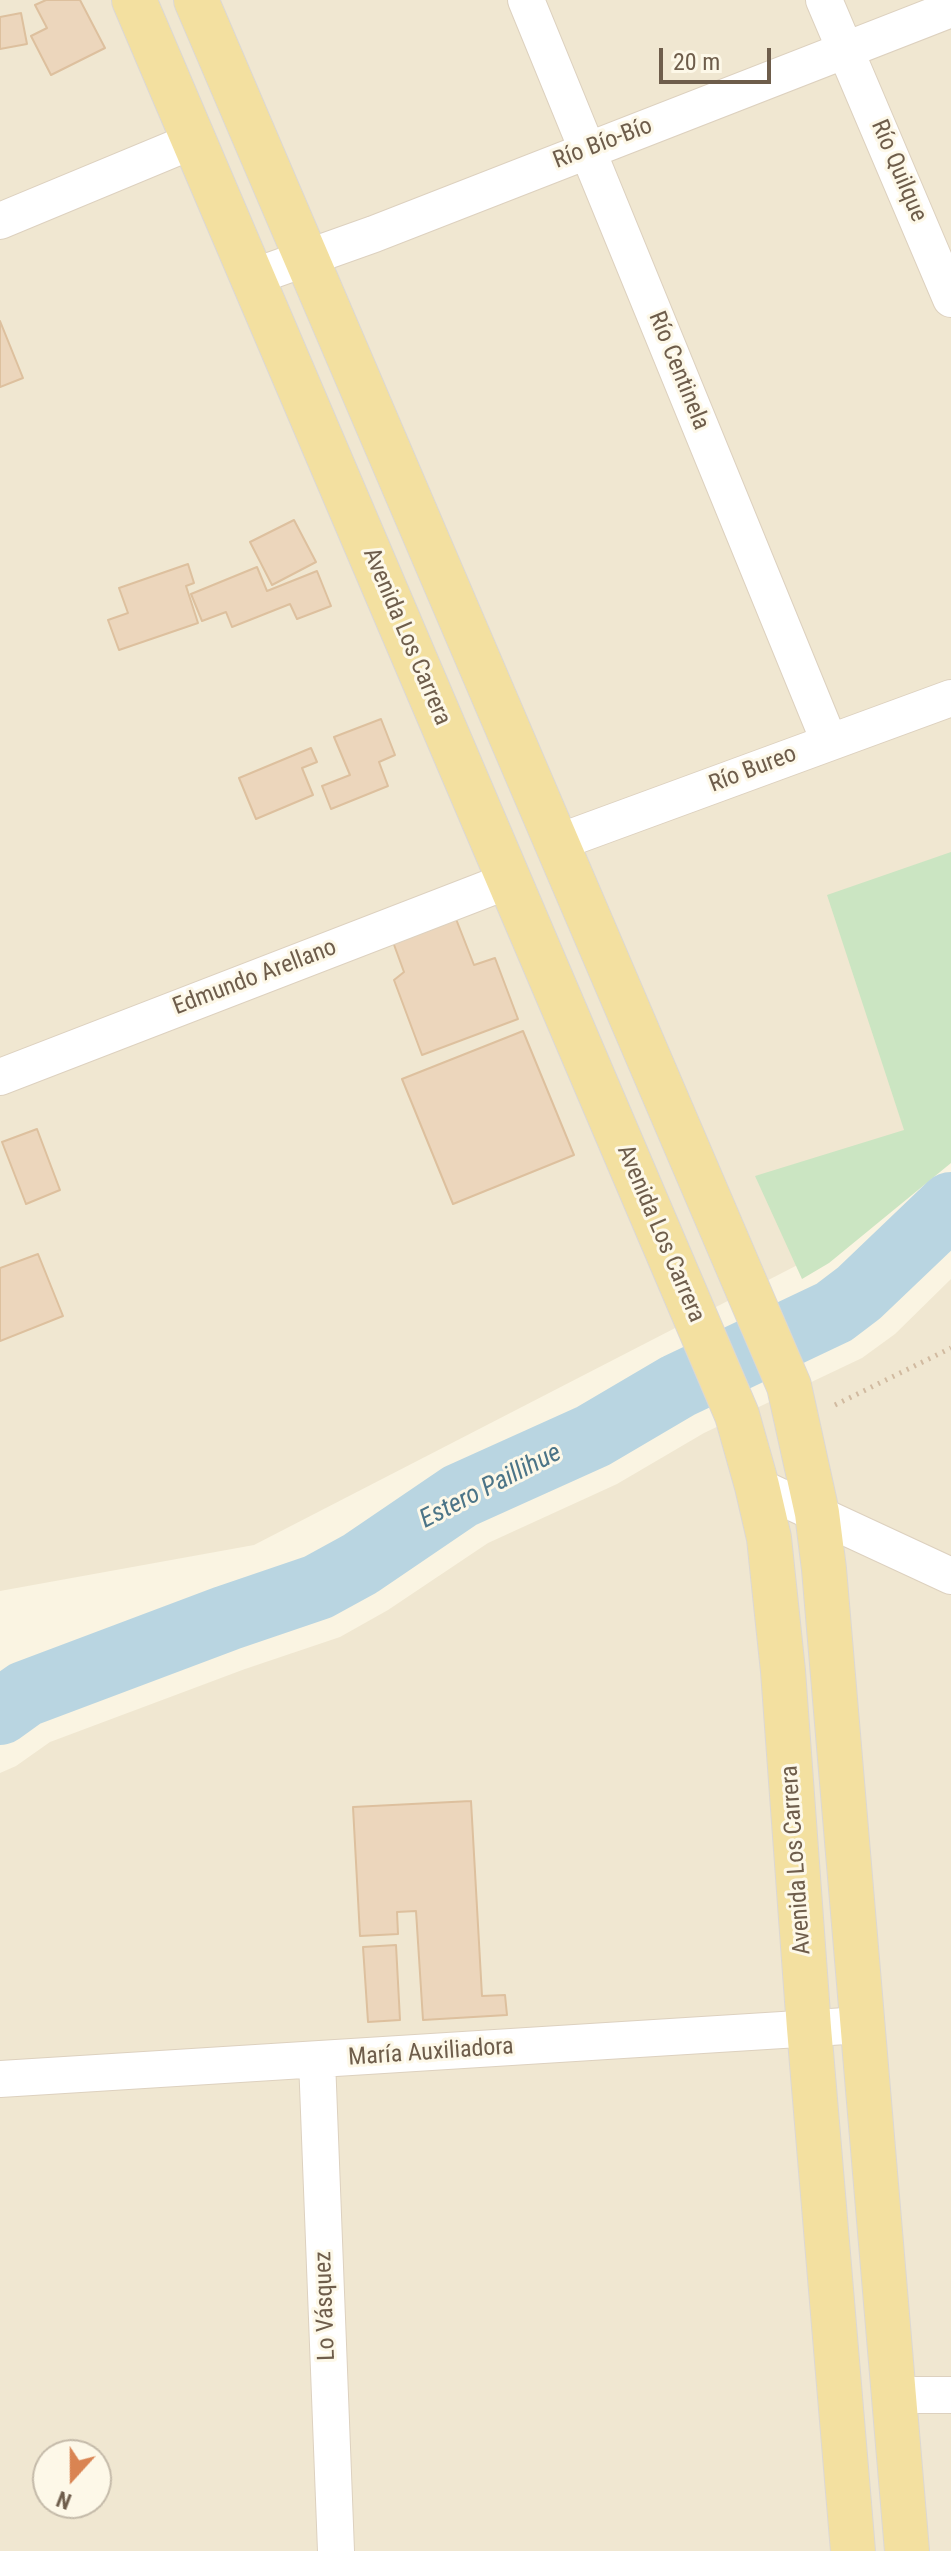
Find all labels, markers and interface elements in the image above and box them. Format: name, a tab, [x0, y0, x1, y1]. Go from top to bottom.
scale bar	[663, 32, 775, 82]
text: 20 m	[673, 48, 720, 76]
street label: Río Bío-Bío	[550, 112, 656, 176]
street label: Río Quilque	[864, 116, 932, 226]
street label: Río Centinela	[641, 308, 715, 434]
street label: Avenida Los Carrera	[356, 544, 456, 730]
street label: Río Bureo	[705, 740, 801, 800]
street label: Edmundo Arellano	[169, 934, 341, 1022]
street label: Avenida Los Carrera	[610, 1141, 710, 1327]
water label: Estero Paillihue	[415, 1438, 567, 1536]
street label: Avenida Los Carrera	[776, 1764, 818, 1956]
street label: María Auxiliadora	[347, 2033, 515, 2073]
street label: Lo Vásquez	[310, 2251, 342, 2361]
north arrow	[32, 2439, 112, 2519]
text: N	[53, 2486, 75, 2514]

